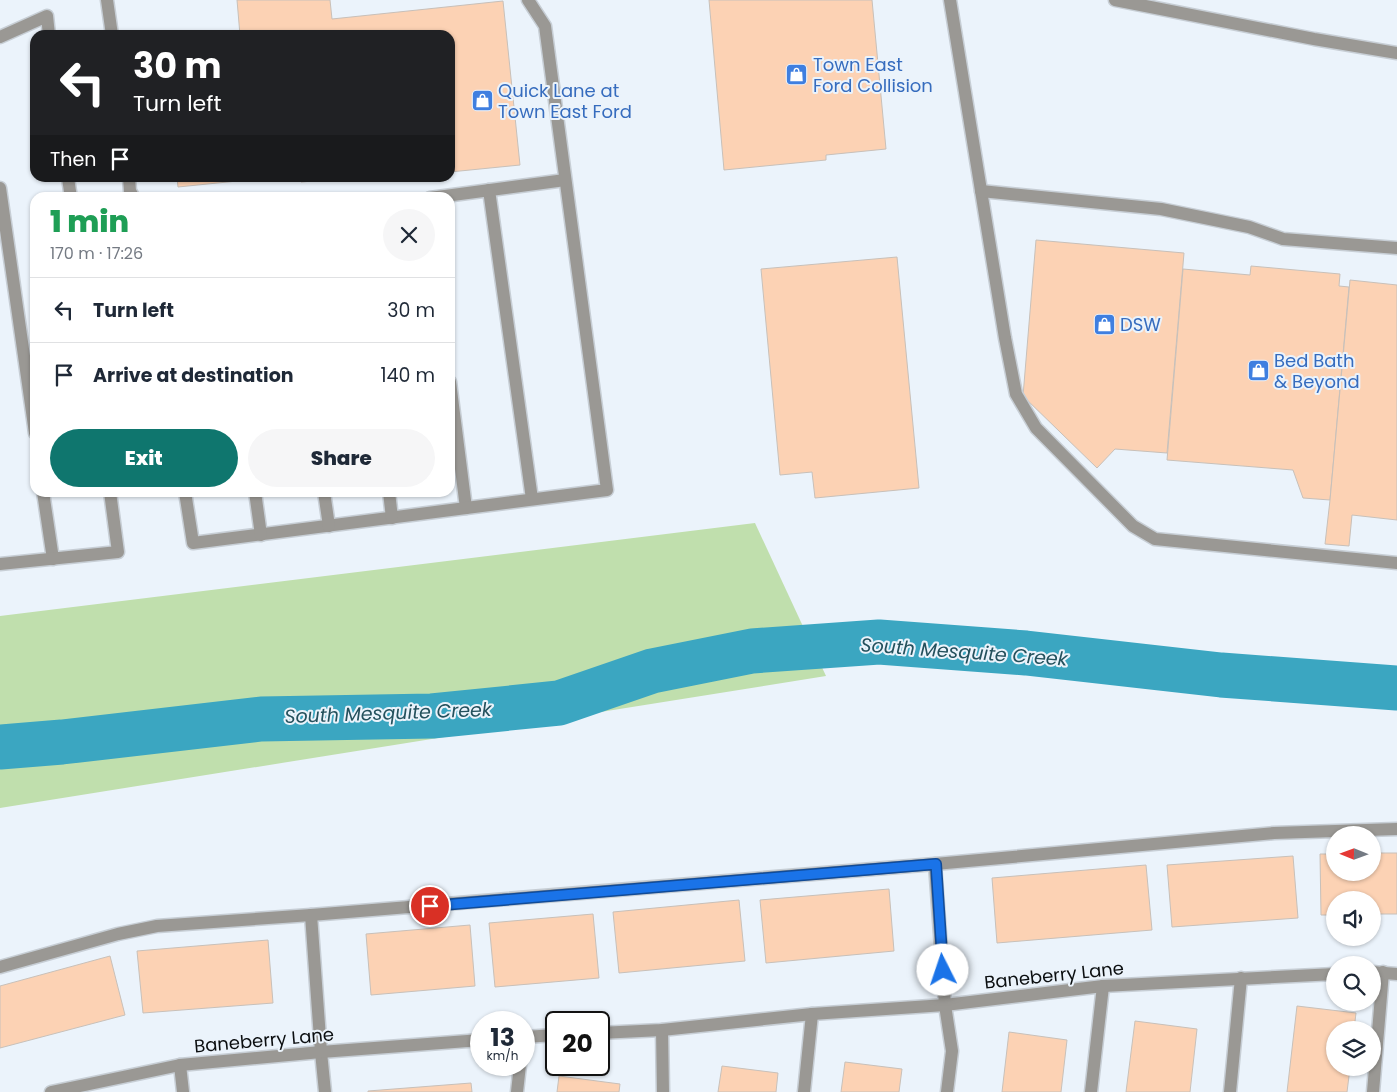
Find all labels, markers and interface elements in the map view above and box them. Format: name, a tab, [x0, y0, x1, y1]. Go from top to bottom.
text: 30 m	[133, 41, 221, 90]
icon: left	[50, 50, 115, 115]
place label: Town East Ford Collision	[813, 52, 933, 98]
shop icon: Town East Ford Collision	[785, 62, 809, 86]
place label: Quick Lane at Town East Ford	[498, 78, 632, 124]
text: Turn left	[133, 88, 221, 119]
shop icon: Quick Lane at Town East Ford	[470, 88, 494, 112]
icon: arrive	[106, 145, 134, 173]
text: Then	[50, 146, 96, 173]
text: 1 min	[50, 200, 129, 243]
button: close	[383, 209, 435, 261]
text: 170 m · 17:26	[50, 242, 143, 265]
icon: left	[50, 296, 78, 324]
text: Turn left	[93, 297, 174, 324]
text: 30 m	[387, 297, 435, 324]
shop icon: DSW	[1092, 312, 1116, 336]
place label: DSW	[1120, 312, 1161, 337]
place label: Bed Bath & Beyond	[1274, 348, 1360, 394]
shop icon: Bed Bath & Beyond	[1246, 358, 1270, 382]
icon: arrive	[50, 361, 78, 389]
text: Arrive at destination	[93, 362, 294, 389]
text: 140 m	[380, 362, 435, 389]
button: Exit	[50, 429, 238, 487]
button: Share	[248, 429, 435, 487]
water label: South Mesquite Creek	[860, 631, 1070, 673]
water label: South Mesquite Creek	[284, 696, 493, 730]
north arrow	[1326, 826, 1381, 881]
map controls	[1326, 826, 1381, 1076]
pin	[409, 885, 451, 927]
button: sound	[1326, 891, 1381, 946]
icon: arrive	[416, 892, 444, 920]
position arrow	[916, 943, 968, 995]
street label: Baneberry Lane	[983, 955, 1125, 995]
button: search	[1326, 956, 1381, 1011]
speed limit sign: 20	[545, 1011, 610, 1076]
text: 13	[490, 1020, 515, 1055]
street label: Baneberry Lane	[193, 1021, 335, 1059]
button: layers	[1326, 1021, 1381, 1076]
text: km/h	[487, 1047, 518, 1064]

